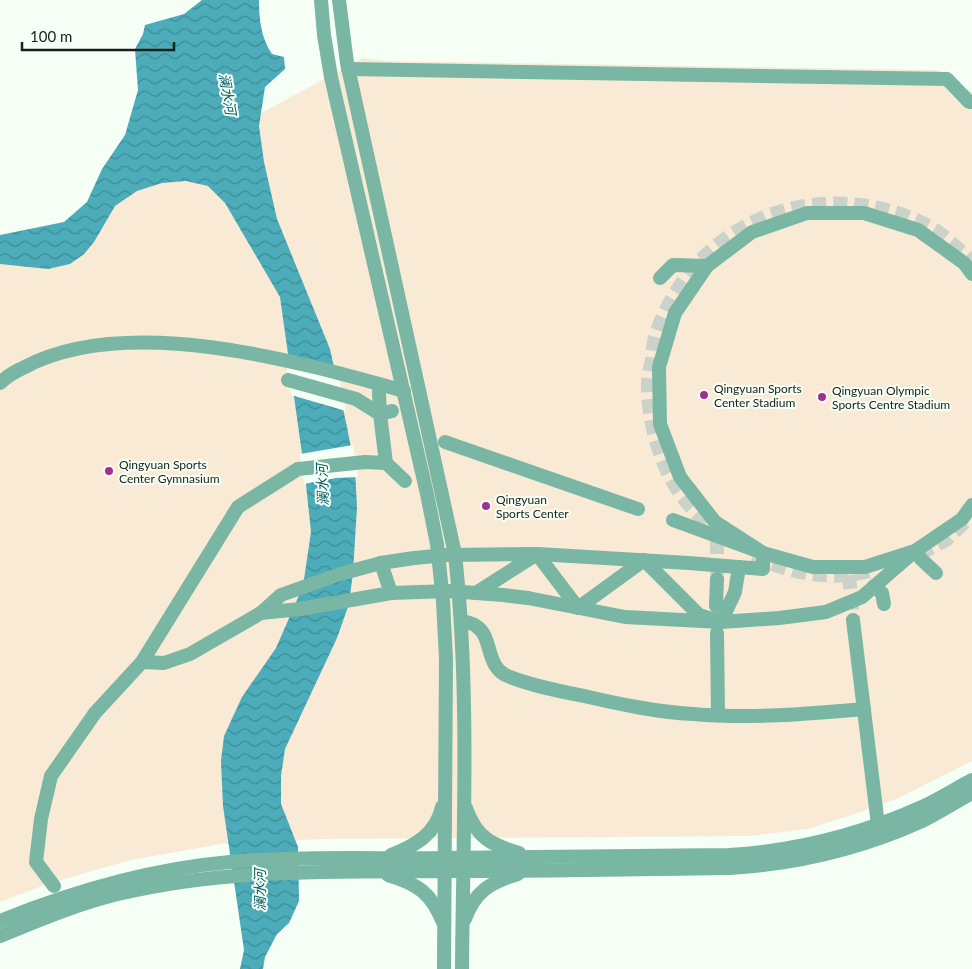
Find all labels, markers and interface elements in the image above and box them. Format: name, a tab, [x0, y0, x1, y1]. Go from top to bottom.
scale bar	[22, 20, 175, 52]
text: 100 m	[30, 27, 72, 45]
water label: 澜水河	[216, 72, 241, 119]
place label: Qingyuan Sports Center Stadium	[714, 381, 802, 410]
place label: Qingyuan Olympic Sports Centre Stadium	[832, 383, 950, 412]
marker: Qingyuan Sports Center Stadium	[698, 389, 710, 401]
marker: Qingyuan Olympic Sports Centre Stadium	[816, 391, 828, 403]
place label: Qingyuan Sports Center Gymnasium	[119, 457, 220, 486]
water label: 澜水河	[313, 461, 331, 506]
marker: Qingyuan Sports Center Gymnasium	[103, 465, 115, 477]
place label: Qingyuan Sports Center	[496, 492, 569, 521]
marker: Qingyuan Sports Center	[480, 500, 492, 512]
water label: 澜水河	[251, 866, 268, 911]

